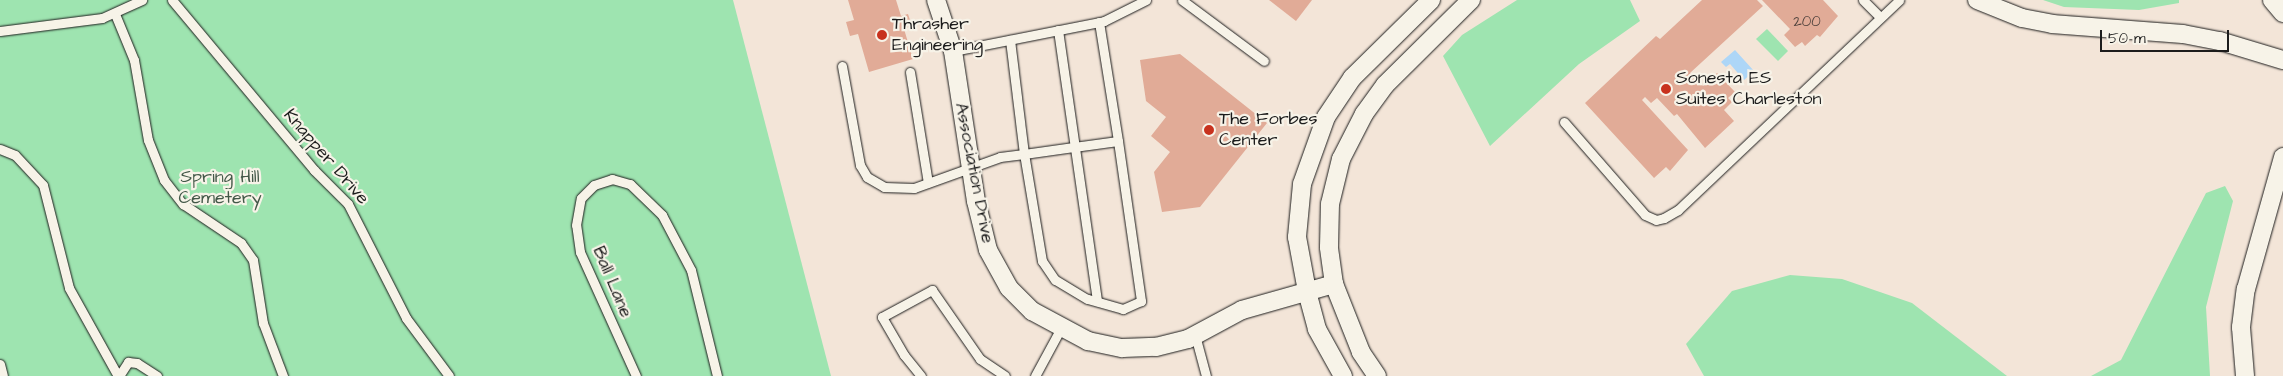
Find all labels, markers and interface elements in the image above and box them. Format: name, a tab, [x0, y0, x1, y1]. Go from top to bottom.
house number: 200	[1793, 13, 1821, 31]
place label: Thrasher Engineering	[892, 14, 983, 56]
scale bar	[2103, 20, 2232, 52]
text: 50 m	[2108, 28, 2146, 49]
marker: Thrasher Engineering	[876, 29, 888, 41]
place label: Sonesta ES Suites Charleston	[1676, 68, 1821, 110]
marker: Sonesta ES Suites Charleston	[1660, 83, 1672, 95]
street label: Association Drive	[950, 101, 998, 245]
street label: Knapper Drive	[279, 105, 373, 209]
place label: The Forbes Center	[1219, 109, 1317, 152]
marker: The Forbes Center	[1203, 124, 1215, 136]
park label: Spring Hill Cemetery	[178, 167, 262, 210]
street label: Ball Lane	[587, 243, 637, 321]

